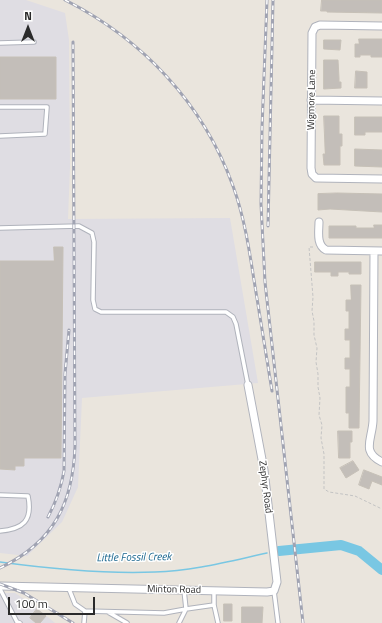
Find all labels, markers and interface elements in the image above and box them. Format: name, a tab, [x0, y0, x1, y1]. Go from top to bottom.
north arrow	[8, 8, 48, 48]
text: N	[24, 8, 32, 24]
street label: Wigmore Lane	[305, 70, 319, 130]
street label: Zephyr Road	[256, 460, 274, 514]
water label: Little Fossil Creek	[96, 551, 172, 565]
street label: Minton Road	[147, 584, 201, 596]
scale bar	[10, 589, 97, 615]
text: 100 m	[15, 594, 48, 613]

